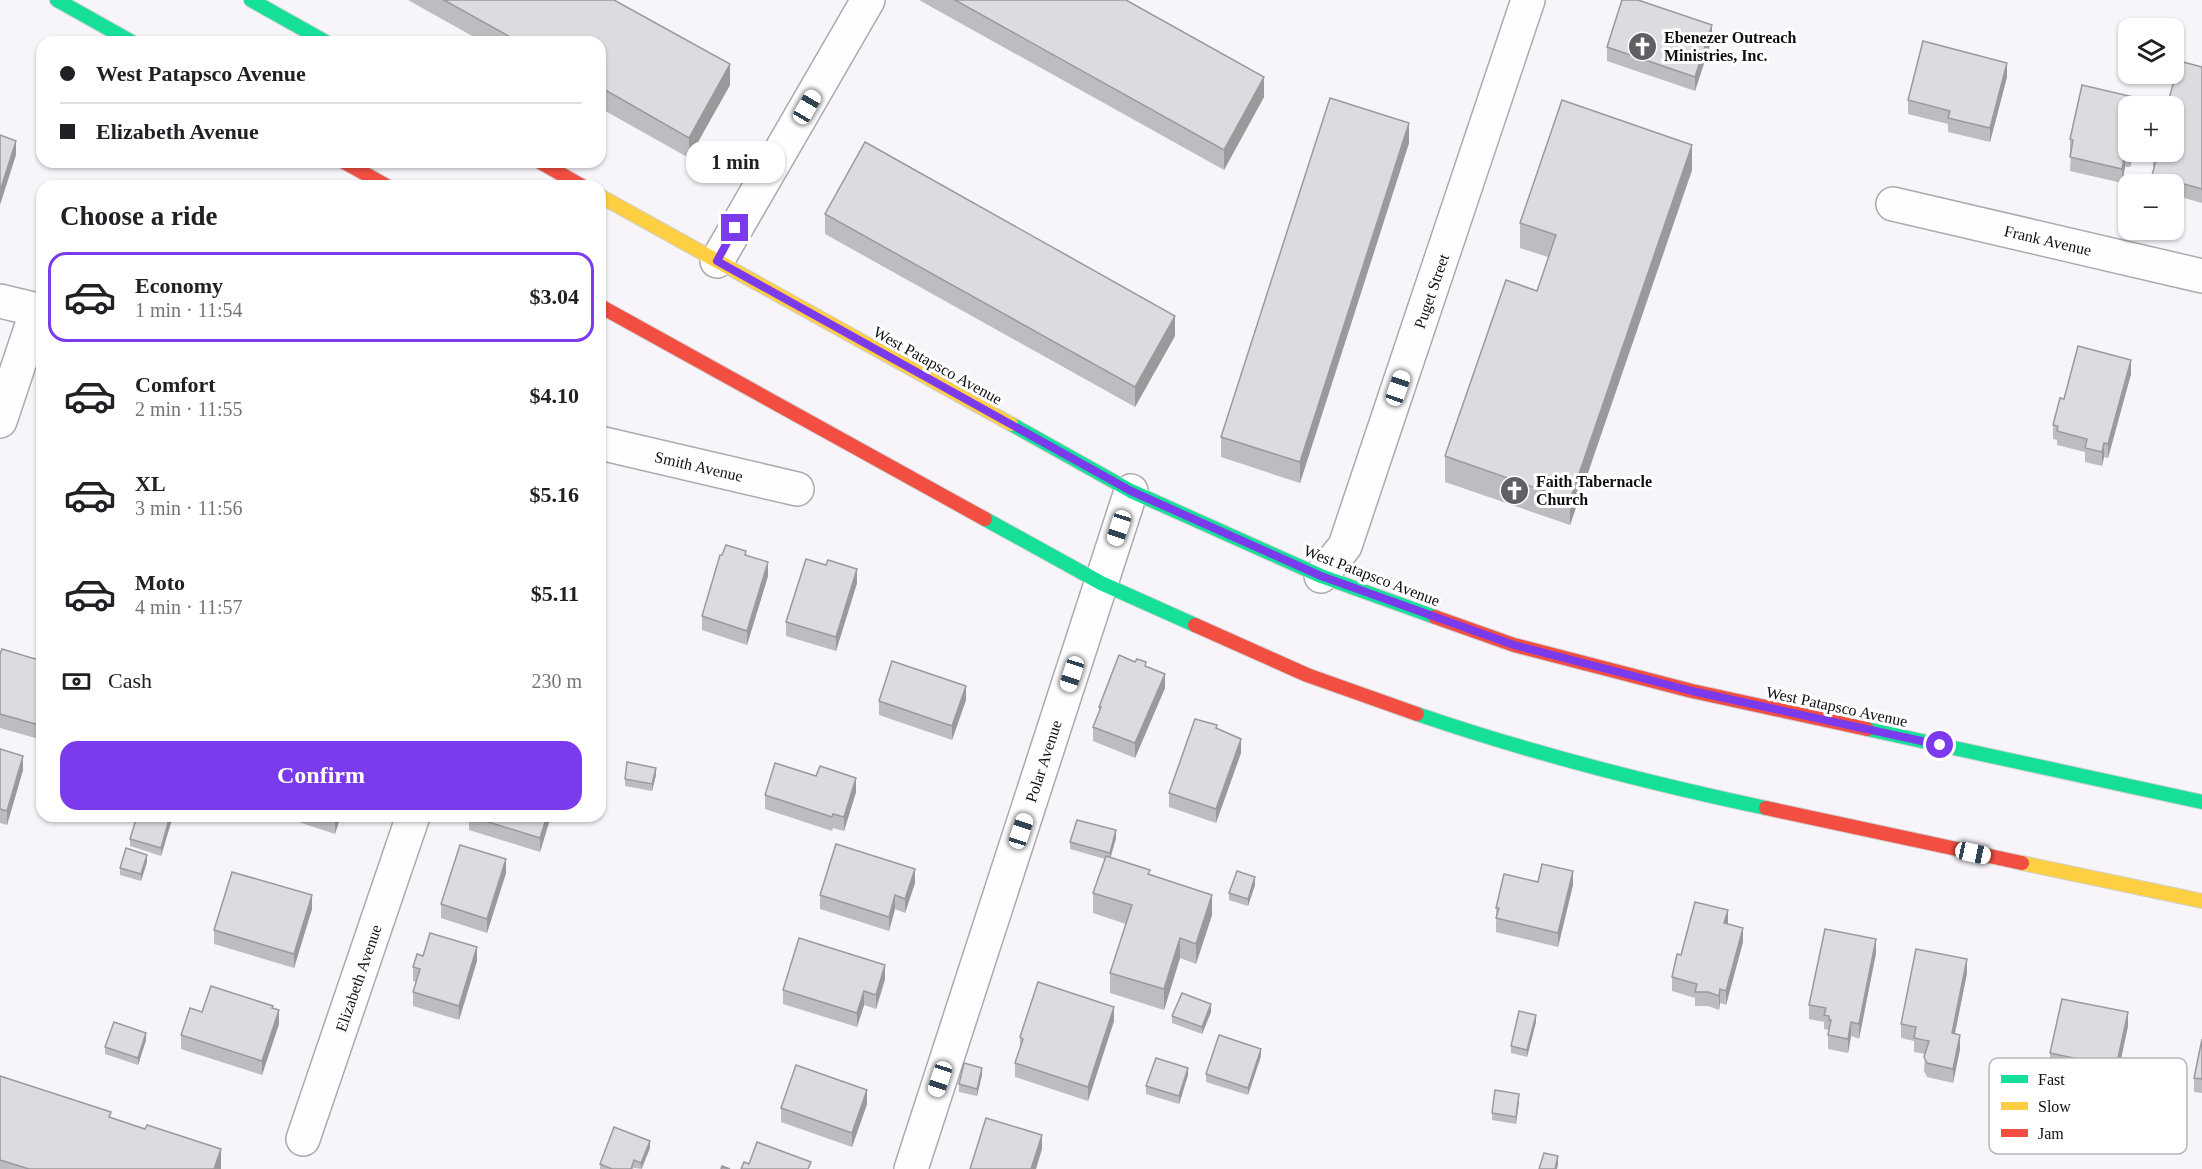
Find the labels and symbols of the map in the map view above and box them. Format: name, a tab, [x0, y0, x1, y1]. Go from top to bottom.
place label: Ebenezer Outreach Ministries, Inc.	[1664, 29, 1796, 64]
church icon: Ebenezer Outreach Ministries, Inc.	[1627, 30, 1659, 62]
car	[790, 87, 824, 127]
callout: 1 min	[686, 141, 784, 183]
route end	[721, 214, 748, 241]
street label: Frank Avenue	[2003, 222, 2093, 259]
street label: Puget Street	[1411, 251, 1453, 331]
street label: West Patapsco Avenue	[870, 323, 1005, 409]
car	[1384, 368, 1412, 408]
street label: Smith Avenue	[653, 448, 745, 485]
place label: Faith Tabernacle Church	[1536, 473, 1652, 508]
church icon: Faith Tabernacle Church	[1499, 474, 1531, 506]
car	[1105, 508, 1133, 548]
street label: West Patapsco Avenue	[1301, 542, 1442, 610]
car	[1058, 654, 1086, 694]
street label: West Patapsco Avenue	[1764, 683, 1909, 731]
street label: Polar Avenue	[1022, 718, 1065, 804]
route start	[1926, 731, 1953, 758]
car	[1007, 811, 1035, 851]
car	[1954, 840, 1992, 866]
street label: Elizabeth Avenue	[332, 922, 385, 1034]
legend	[1989, 1058, 2187, 1154]
car	[926, 1059, 954, 1099]
text: Fast	[2038, 1071, 2065, 1088]
text: Slow	[2038, 1098, 2071, 1115]
text: Jam	[2038, 1125, 2064, 1142]

